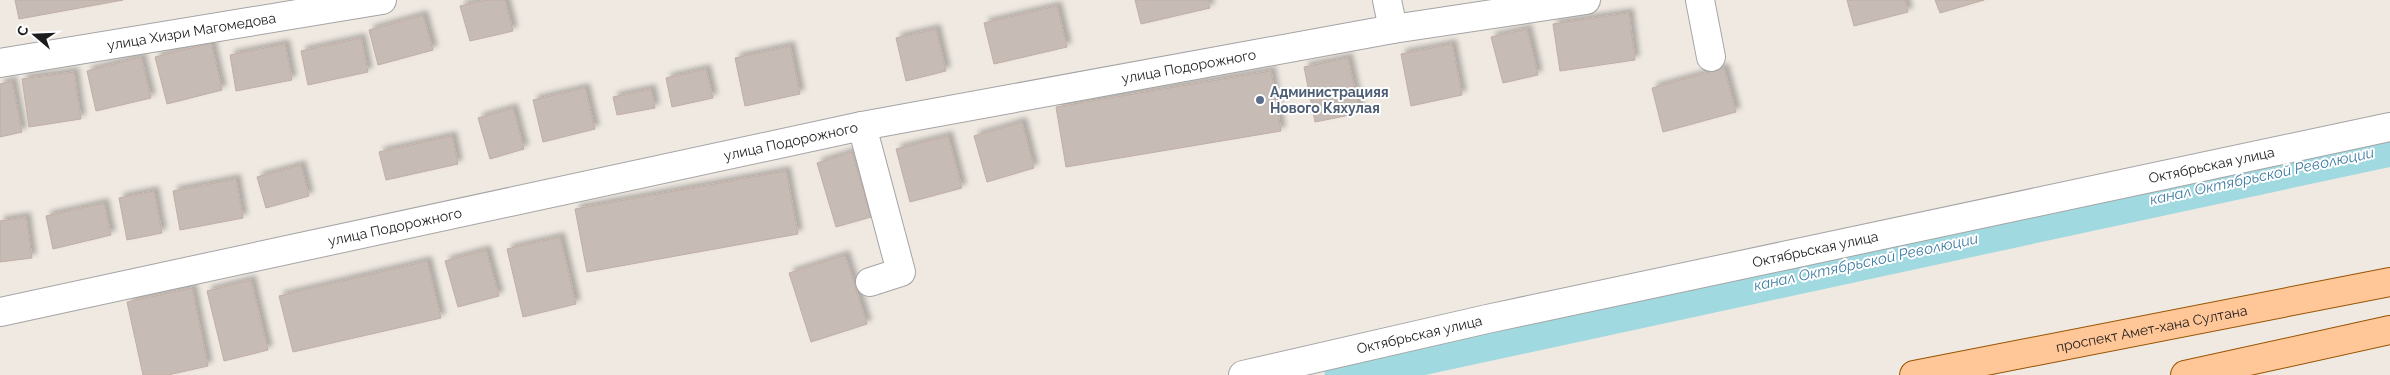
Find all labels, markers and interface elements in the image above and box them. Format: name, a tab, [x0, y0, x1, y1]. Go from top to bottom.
north arrow	[10, 10, 60, 60]
street label: улица Хизри Магомедова	[106, 10, 277, 53]
text: С	[14, 23, 32, 38]
street label: улица Подорожного	[1120, 46, 1257, 86]
place label: Администрацияя Нового Кяхулая	[1270, 84, 1389, 116]
marker: Администрацияя Нового Кяхулая	[1254, 94, 1266, 106]
street label: улица Подорожного	[722, 119, 859, 164]
water label: канал Октябрьской Революции	[2148, 143, 2376, 209]
street label: Октябрьская улица	[2147, 144, 2276, 186]
street label: улица Подорожного	[326, 205, 463, 249]
street label: Октябрьская улица	[1751, 228, 1880, 270]
water label: канал Октябрьской Революции	[1752, 229, 1980, 295]
street label: проспект Амет-хана Султана	[2055, 302, 2248, 355]
street label: Октябрьская улица	[1355, 312, 1484, 357]

